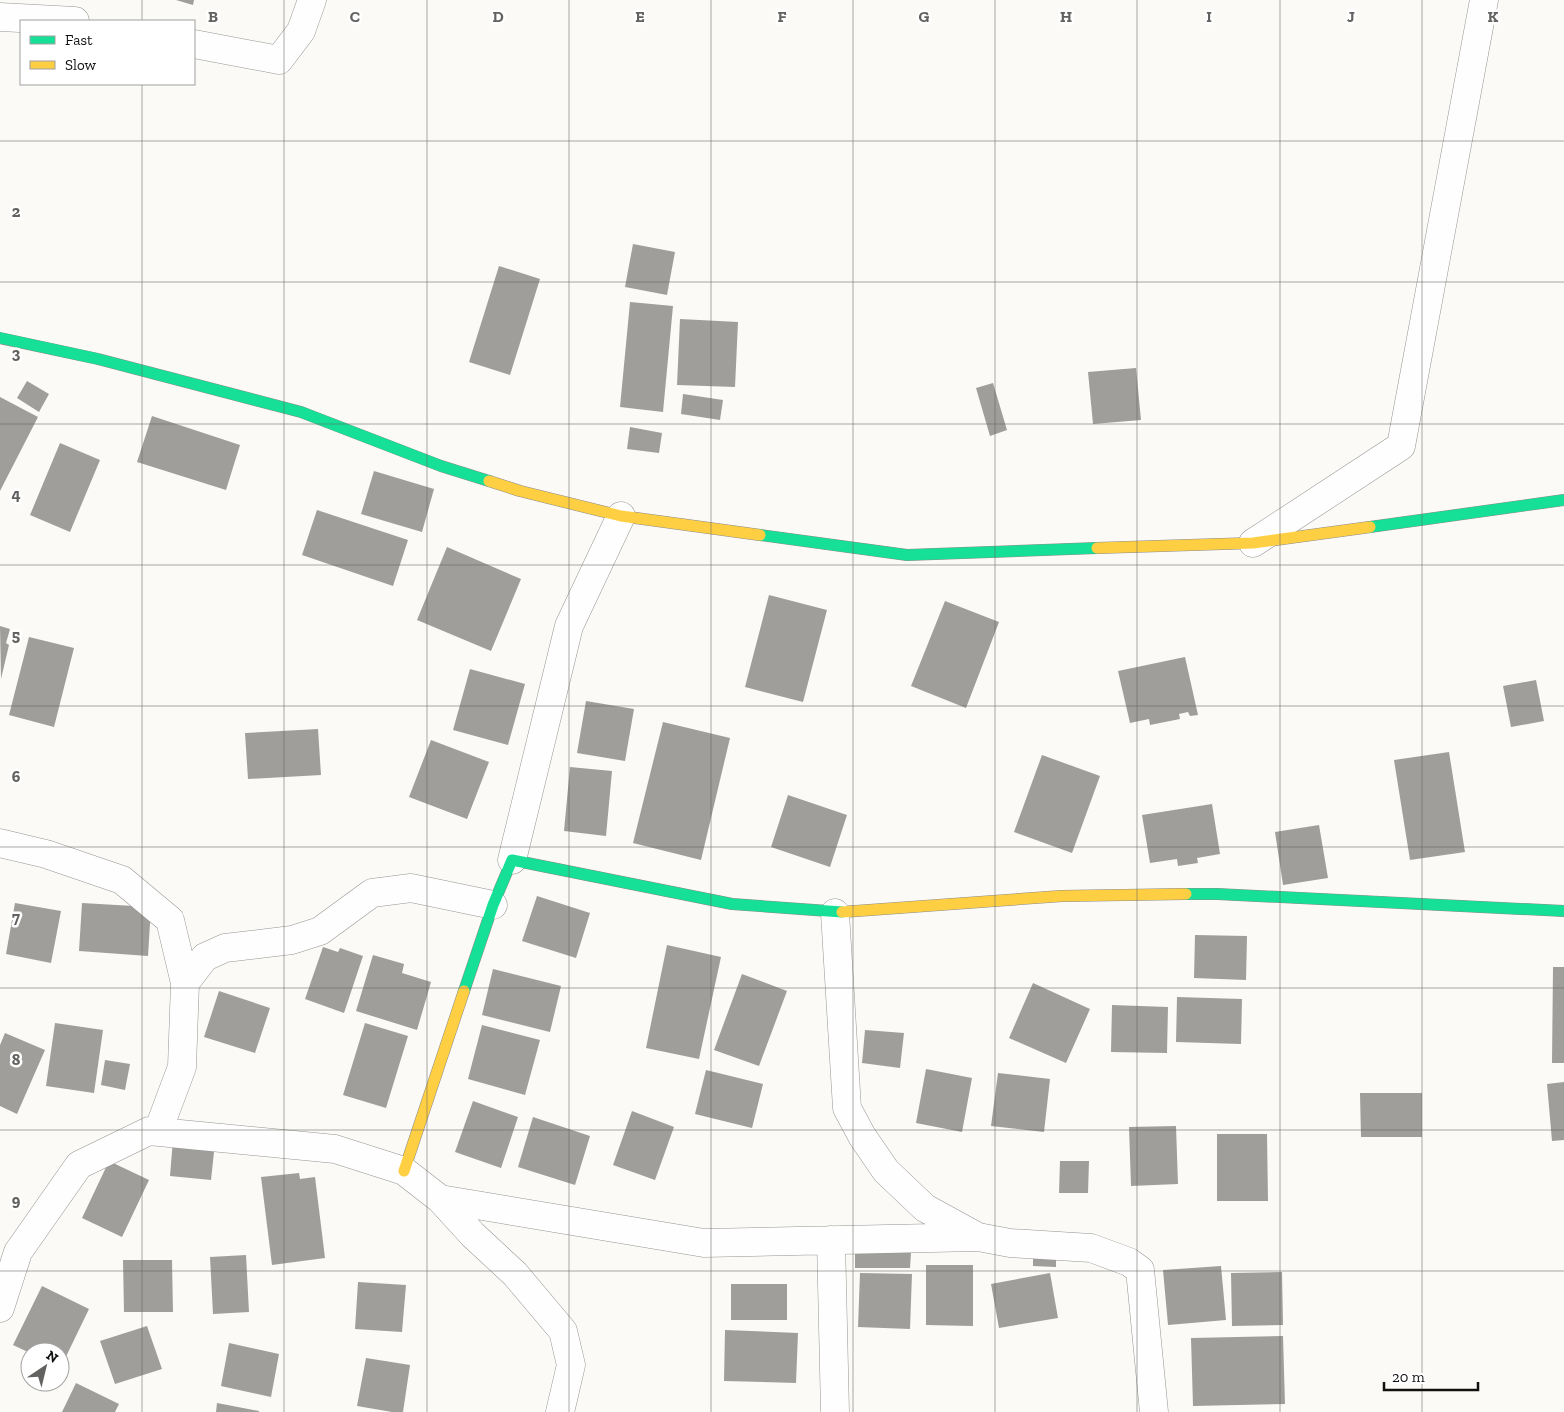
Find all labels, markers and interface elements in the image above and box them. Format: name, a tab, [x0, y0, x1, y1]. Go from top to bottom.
text: B	[208, 7, 218, 26]
text: C	[350, 7, 360, 26]
text: D	[492, 7, 504, 26]
text: E	[635, 7, 645, 26]
text: F	[777, 7, 787, 26]
text: G	[919, 7, 930, 26]
text: H	[1060, 7, 1072, 26]
text: I	[1206, 7, 1212, 26]
text: J	[1347, 7, 1355, 26]
text: K	[1488, 7, 1499, 26]
legend	[20, 20, 195, 85]
text: Fast	[65, 31, 93, 49]
text: Slow	[65, 56, 97, 74]
text: 2	[12, 202, 21, 221]
text: 3	[12, 344, 21, 363]
text: 4	[11, 485, 21, 504]
text: 5	[12, 626, 20, 645]
text: 6	[12, 767, 21, 786]
text: 7	[12, 908, 20, 927]
text: 8	[12, 1050, 21, 1069]
text: 9	[12, 1191, 21, 1210]
north arrow	[20, 1342, 70, 1392]
text: N	[43, 1347, 62, 1367]
scale bar	[1384, 1360, 1478, 1392]
text: 20 m	[1392, 1368, 1425, 1386]

